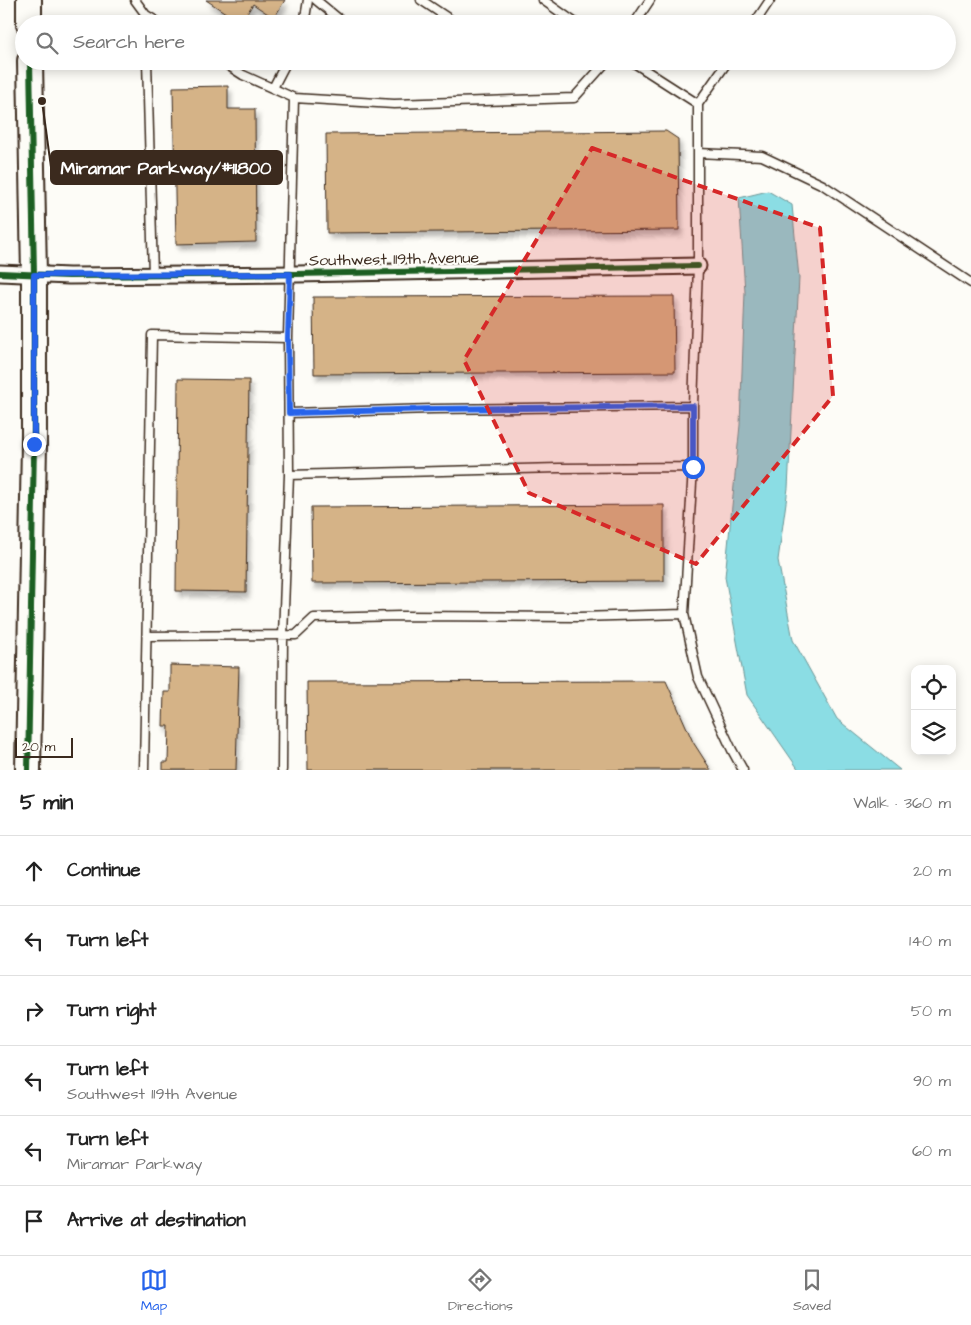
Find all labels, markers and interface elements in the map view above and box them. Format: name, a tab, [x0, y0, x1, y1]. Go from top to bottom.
search box	[15, 15, 956, 70]
icon: search	[33, 29, 61, 57]
text: Search here	[73, 29, 185, 56]
callout: Miramar Parkway/#11800	[51, 151, 282, 184]
text: Miramar Parkway/#11800	[61, 156, 272, 182]
street label: Southwest 119th Avenue	[309, 247, 480, 271]
route end	[23, 433, 46, 456]
route start	[682, 456, 705, 479]
map controls	[911, 665, 956, 755]
button: locate	[911, 665, 956, 710]
button: layers	[911, 710, 956, 755]
scale bar	[15, 735, 72, 758]
text: 20 m	[22, 737, 55, 757]
text: 5 min	[20, 788, 73, 817]
text: Walk · 360 m	[853, 792, 951, 814]
icon: ahead	[20, 857, 48, 885]
text: Continue	[67, 857, 141, 884]
text: 20 m	[913, 860, 951, 882]
icon: left	[20, 927, 48, 955]
text: Turn left	[67, 927, 148, 954]
text: 140 m	[909, 930, 951, 952]
icon: right	[20, 997, 48, 1025]
text: Turn right	[67, 997, 156, 1024]
text: 50 m	[911, 1000, 951, 1022]
text: Turn left	[67, 1056, 148, 1083]
icon: left	[20, 1067, 48, 1095]
text: 90 m	[913, 1070, 951, 1092]
text: Southwest 119th Avenue	[67, 1083, 237, 1105]
text: Turn left	[67, 1126, 148, 1153]
icon: left	[20, 1137, 48, 1165]
text: 60 m	[912, 1140, 951, 1162]
text: Miramar Parkway	[67, 1153, 202, 1175]
icon: arrive	[20, 1207, 48, 1235]
text: Arrive at destination	[67, 1207, 246, 1234]
tab: Map	[140, 1266, 168, 1316]
tab: Directions	[448, 1266, 513, 1316]
tab: Saved	[793, 1266, 831, 1316]

